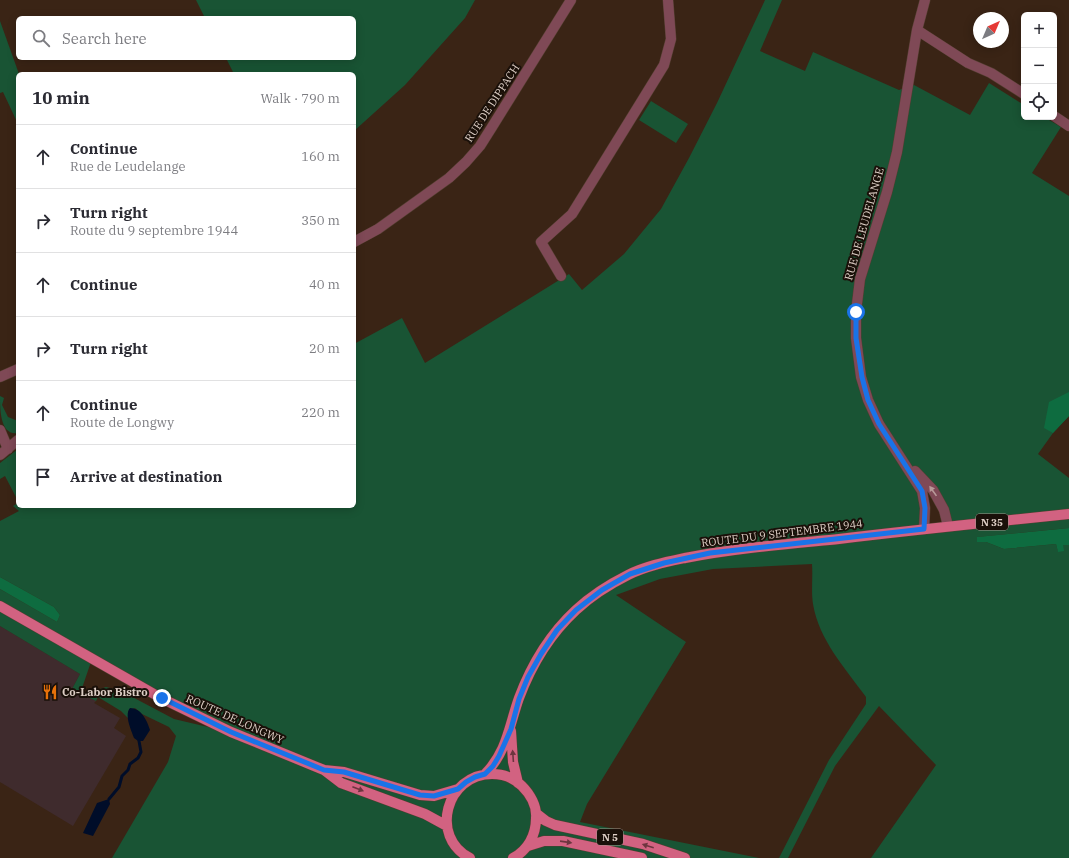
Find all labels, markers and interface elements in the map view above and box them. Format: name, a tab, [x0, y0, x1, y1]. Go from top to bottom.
north arrow	[973, 12, 1009, 48]
map controls	[1021, 12, 1057, 120]
button: +	[1021, 12, 1057, 48]
search box	[16, 16, 356, 60]
icon: search	[30, 27, 52, 49]
text: Search here	[62, 29, 147, 48]
button: −	[1021, 48, 1057, 84]
street label: RUE DE DIPPACH	[462, 61, 523, 145]
button: locate	[1021, 84, 1057, 120]
text: 10 min	[32, 87, 90, 109]
text: Walk · 790 m	[261, 90, 340, 107]
text: Continue	[70, 139, 137, 158]
icon: ahead	[32, 146, 54, 168]
text: 160 m	[301, 148, 340, 165]
text: Rue de Leudelange	[70, 158, 185, 175]
street label: RUE DE LEUDELANGE	[841, 166, 887, 282]
text: Turn right	[70, 203, 148, 222]
icon: right	[32, 210, 54, 232]
text: 350 m	[301, 212, 340, 229]
text: Route du 9 septembre 1944	[70, 222, 238, 239]
icon: ahead	[32, 274, 54, 296]
text: Continue	[70, 275, 137, 294]
text: 40 m	[309, 276, 340, 293]
route start	[847, 303, 865, 321]
icon: right	[32, 338, 54, 360]
text: Turn right	[70, 339, 148, 358]
text: 20 m	[309, 340, 340, 357]
text: Continue	[70, 395, 137, 414]
icon: ahead	[32, 402, 54, 424]
text: 220 m	[301, 404, 340, 421]
text: Route de Longwy	[70, 414, 174, 431]
icon: arrive	[32, 466, 54, 488]
text: Arrive at destination	[70, 467, 222, 486]
one-way arrow	[929, 486, 937, 496]
road number: N 35	[976, 514, 1008, 530]
street label: ROUTE DU 9 SEPTEMBRE 1944	[700, 516, 864, 550]
restaurant icon: Co-Labor Bistro	[41, 683, 59, 701]
place label: Co-Labor Bistro	[62, 685, 148, 699]
route end	[153, 689, 171, 707]
street label: ROUTE DE LONGWY	[184, 691, 286, 747]
one-way arrow	[509, 750, 516, 762]
one-way arrow	[352, 786, 364, 792]
road number: N 5	[597, 829, 623, 845]
one-way arrow	[560, 839, 572, 845]
one-way arrow	[642, 843, 654, 849]

